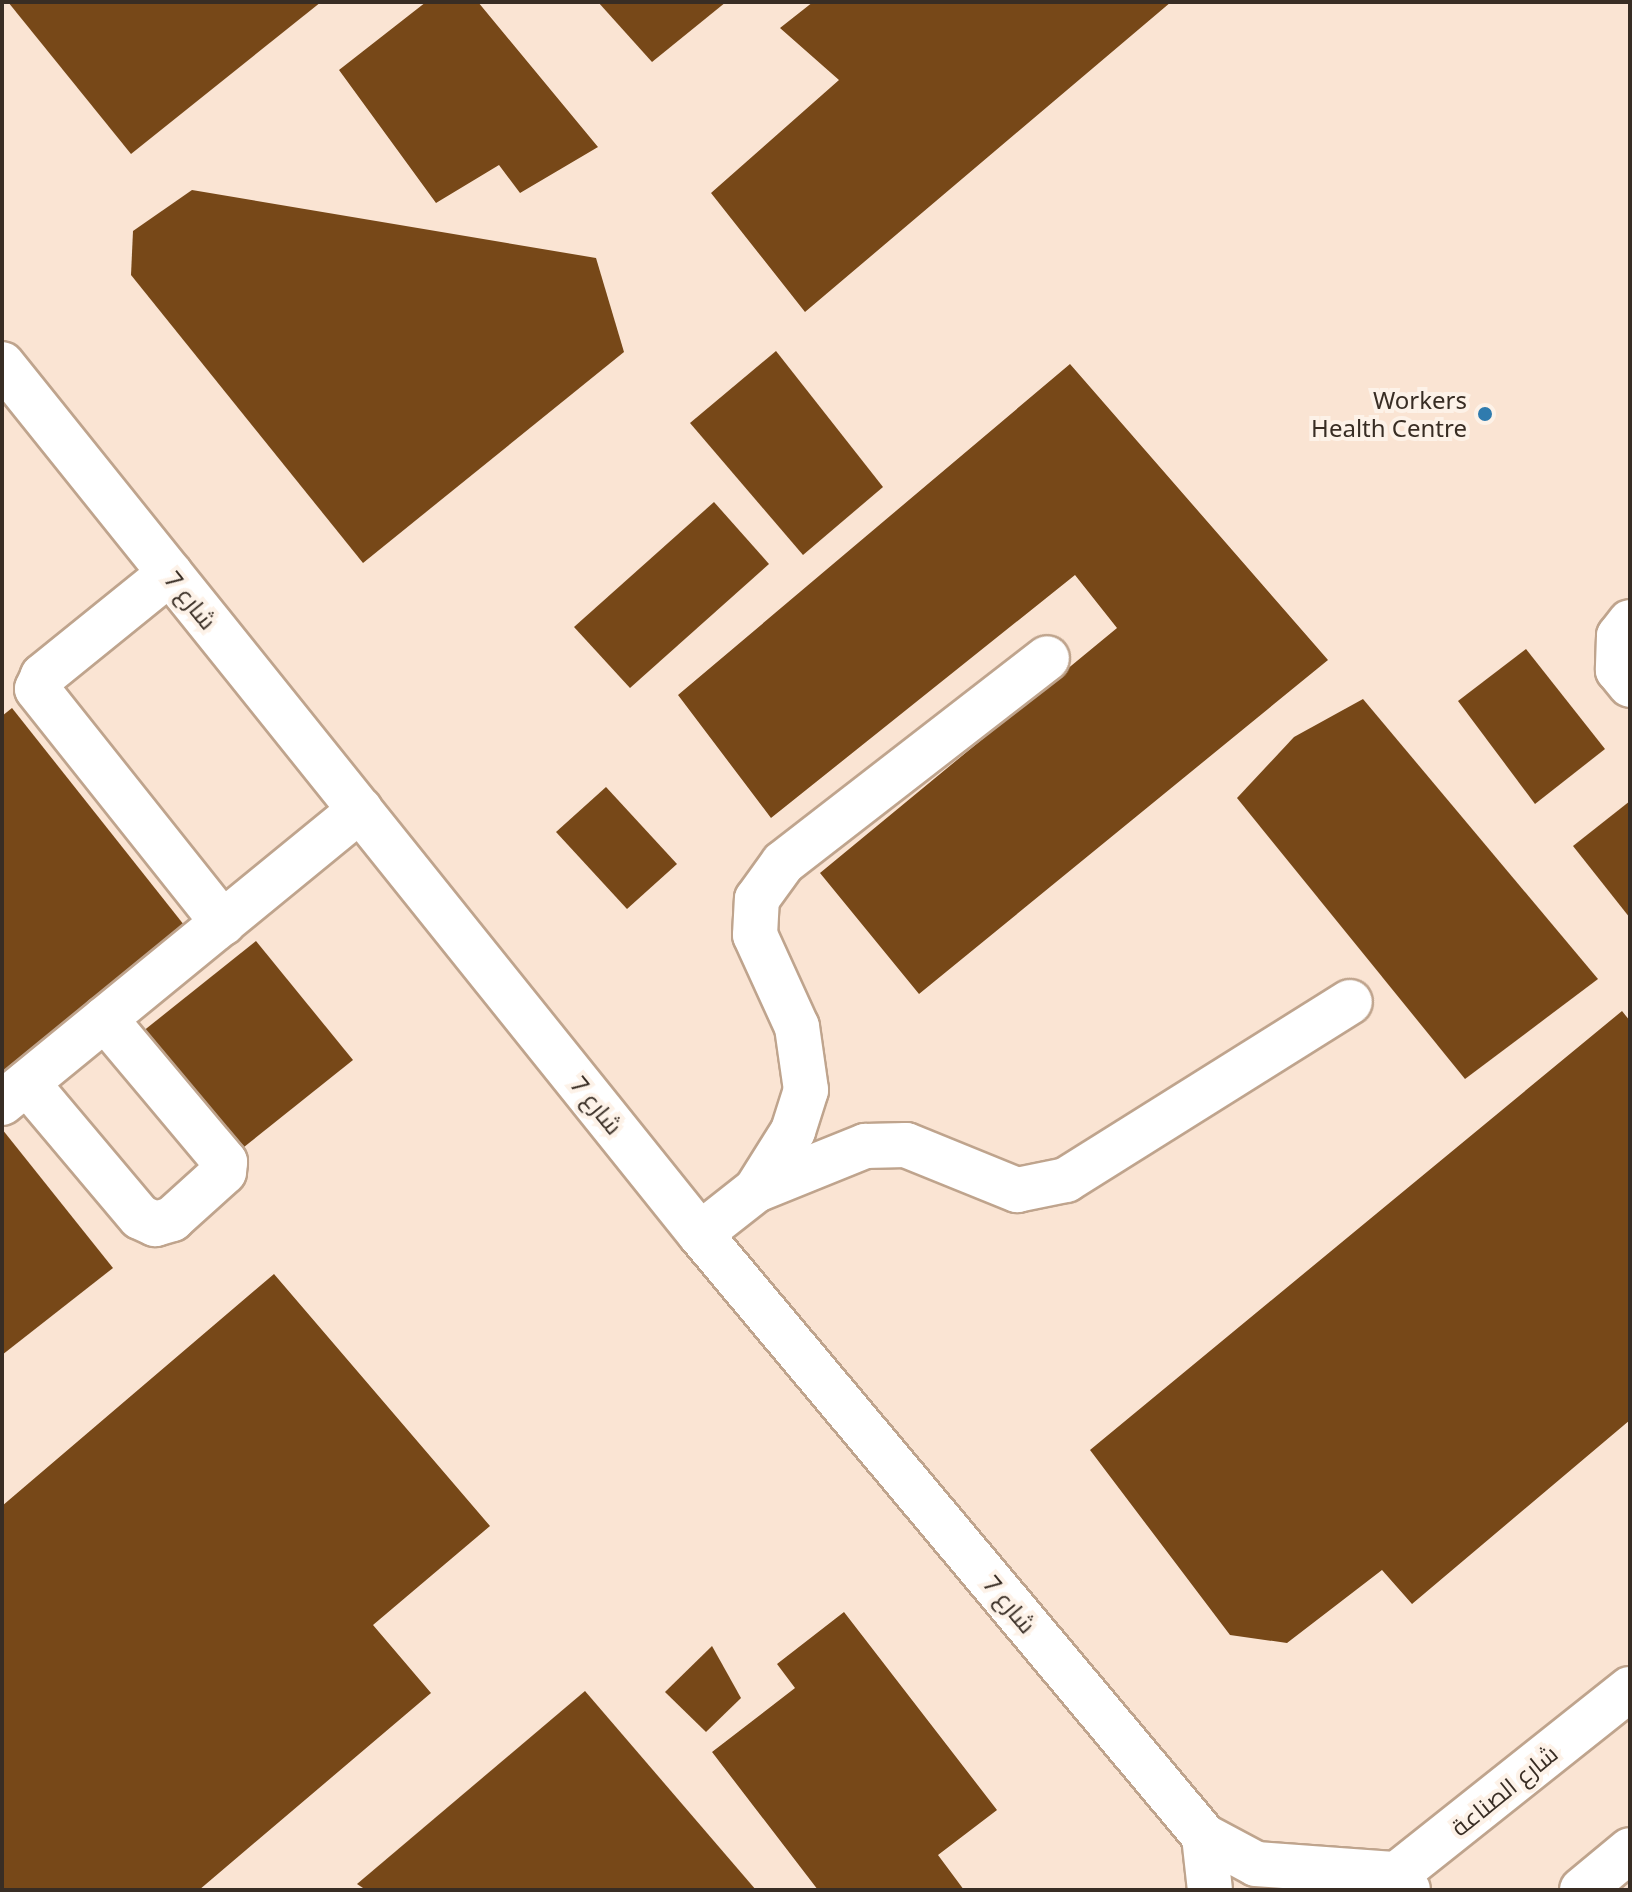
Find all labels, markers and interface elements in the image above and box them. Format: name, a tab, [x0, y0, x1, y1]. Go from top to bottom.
place label: Workers Health Centre	[1311, 386, 1467, 442]
marker: Workers Health Centre	[1474, 403, 1496, 425]
street label: شارع 7	[159, 565, 223, 635]
street label: شارع 7	[565, 1070, 629, 1140]
street label: شارع 7	[978, 1569, 1042, 1639]
street label: شارع الصناعة	[1445, 1738, 1563, 1842]

